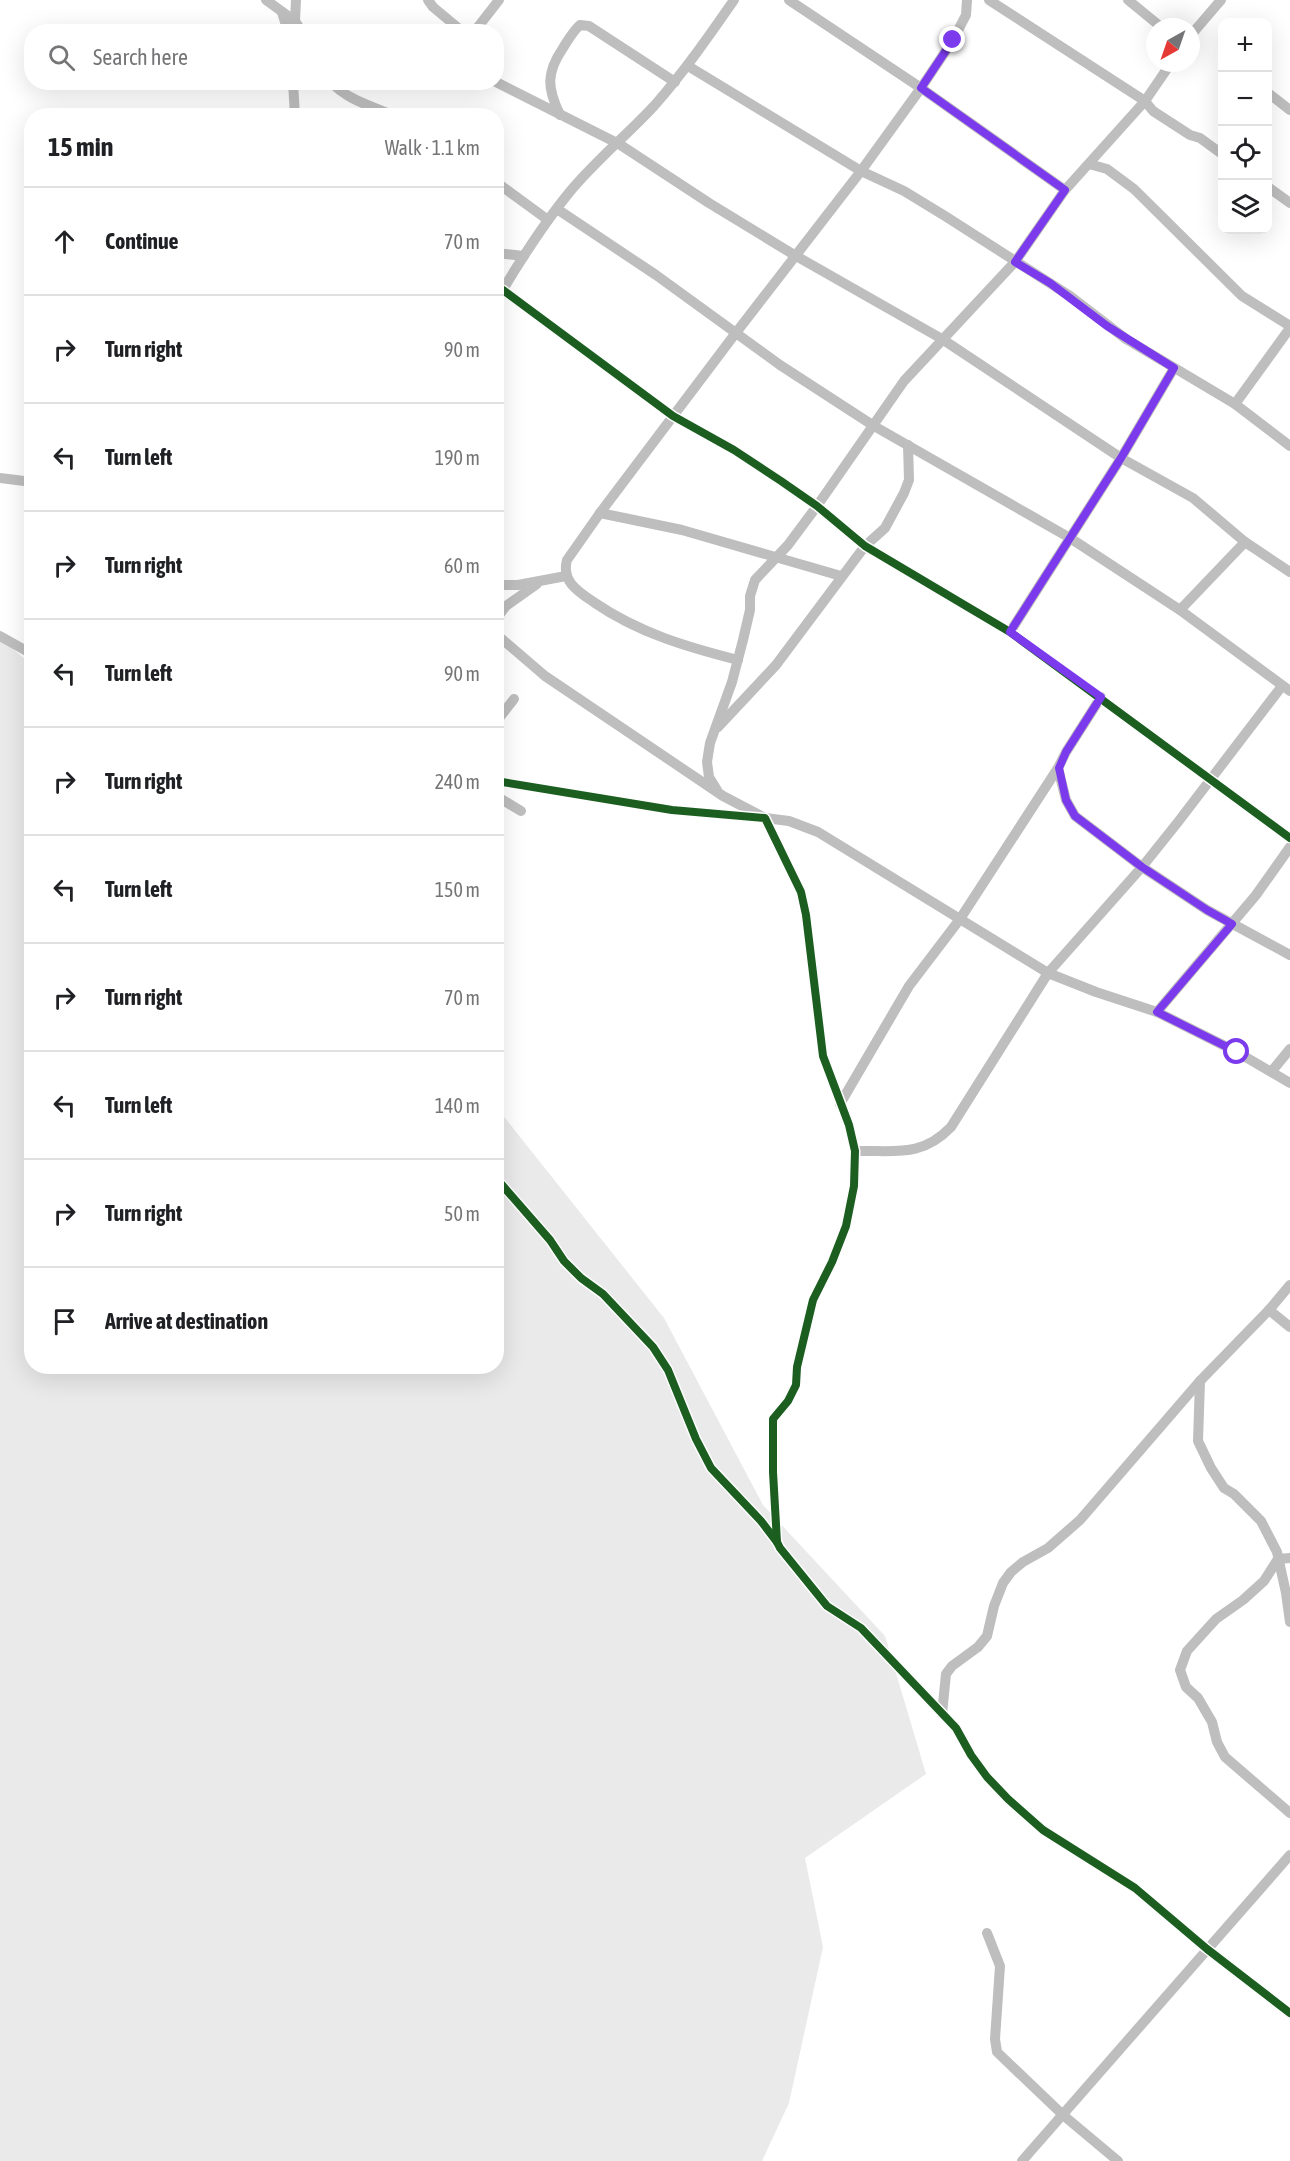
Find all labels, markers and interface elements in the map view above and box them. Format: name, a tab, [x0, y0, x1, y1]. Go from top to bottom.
north arrow	[1146, 18, 1200, 72]
map controls	[1218, 18, 1272, 234]
button: +	[1218, 18, 1272, 72]
search box	[24, 24, 504, 90]
route end	[939, 26, 965, 52]
icon: search	[45, 41, 78, 74]
text: Search here	[93, 44, 188, 70]
button: −	[1218, 72, 1272, 126]
button: locate	[1218, 126, 1272, 180]
text: 15 min	[48, 132, 113, 162]
text: Walk · 1.1 km	[385, 136, 480, 159]
button: layers	[1218, 180, 1272, 234]
icon: ahead	[48, 225, 81, 258]
text: Continue	[105, 228, 179, 254]
text: 70 m	[444, 230, 480, 253]
icon: right	[48, 333, 81, 366]
text: Turn right	[105, 336, 182, 362]
text: 90 m	[444, 338, 480, 361]
icon: left	[48, 441, 81, 474]
text: Turn left	[105, 444, 172, 470]
text: 190 m	[435, 446, 480, 469]
icon: right	[48, 549, 81, 582]
text: Turn right	[105, 552, 182, 578]
text: 60 m	[444, 554, 480, 577]
icon: left	[48, 657, 81, 690]
text: Turn left	[105, 660, 172, 686]
text: 90 m	[444, 662, 480, 685]
icon: right	[48, 765, 81, 798]
text: Turn right	[105, 768, 182, 794]
text: 240 m	[435, 770, 480, 793]
icon: left	[48, 873, 81, 906]
text: Turn left	[105, 876, 172, 902]
text: 150 m	[435, 878, 480, 901]
icon: right	[48, 981, 81, 1014]
text: Turn right	[105, 984, 182, 1010]
text: 70 m	[444, 986, 480, 1009]
route start	[1223, 1038, 1249, 1064]
icon: left	[48, 1089, 81, 1122]
text: Turn left	[105, 1092, 172, 1118]
text: 140 m	[435, 1094, 480, 1117]
icon: right	[48, 1197, 81, 1230]
text: Turn right	[105, 1200, 182, 1226]
text: 50 m	[444, 1202, 480, 1225]
icon: arrive	[48, 1305, 81, 1338]
text: Arrive at destination	[105, 1308, 268, 1334]

